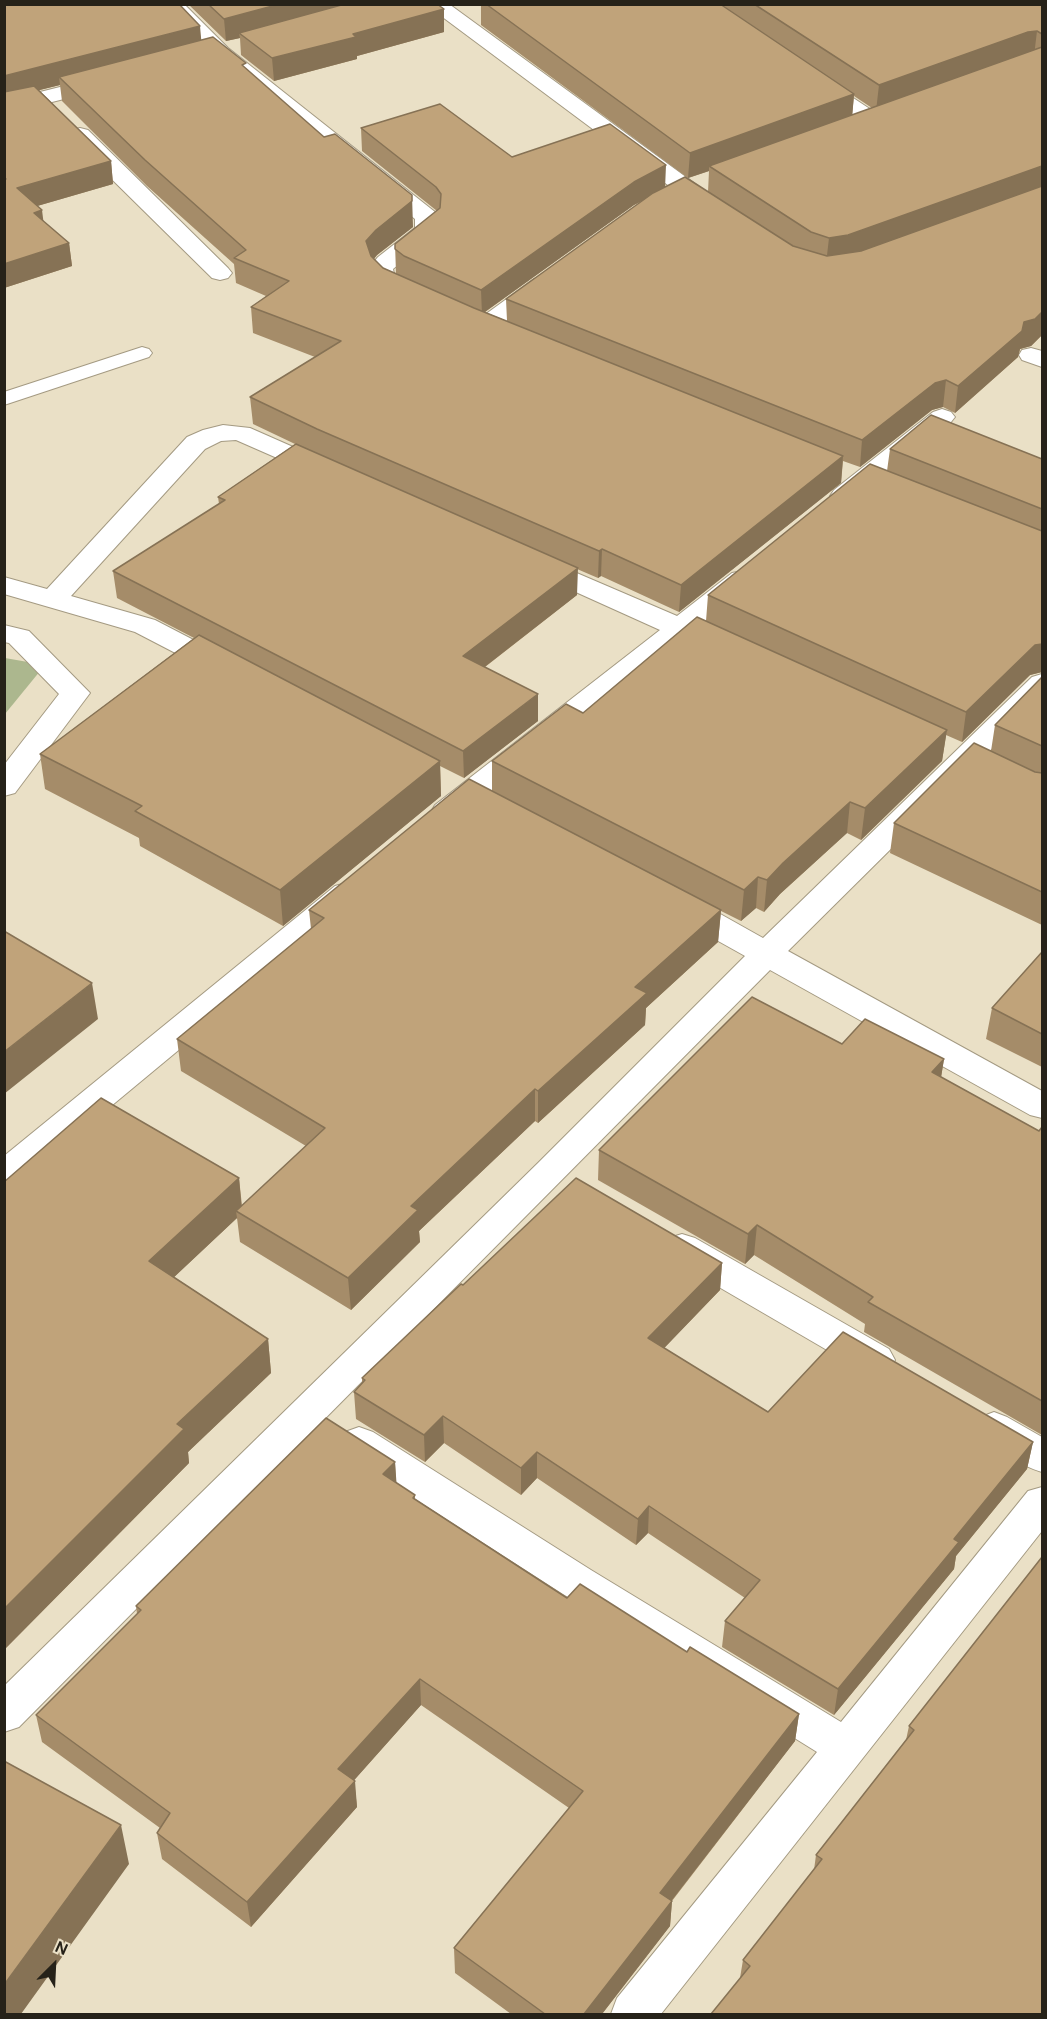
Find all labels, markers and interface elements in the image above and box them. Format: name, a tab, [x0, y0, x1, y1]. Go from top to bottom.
north arrow	[24, 1935, 84, 1995]
text: N	[52, 1936, 71, 1960]

